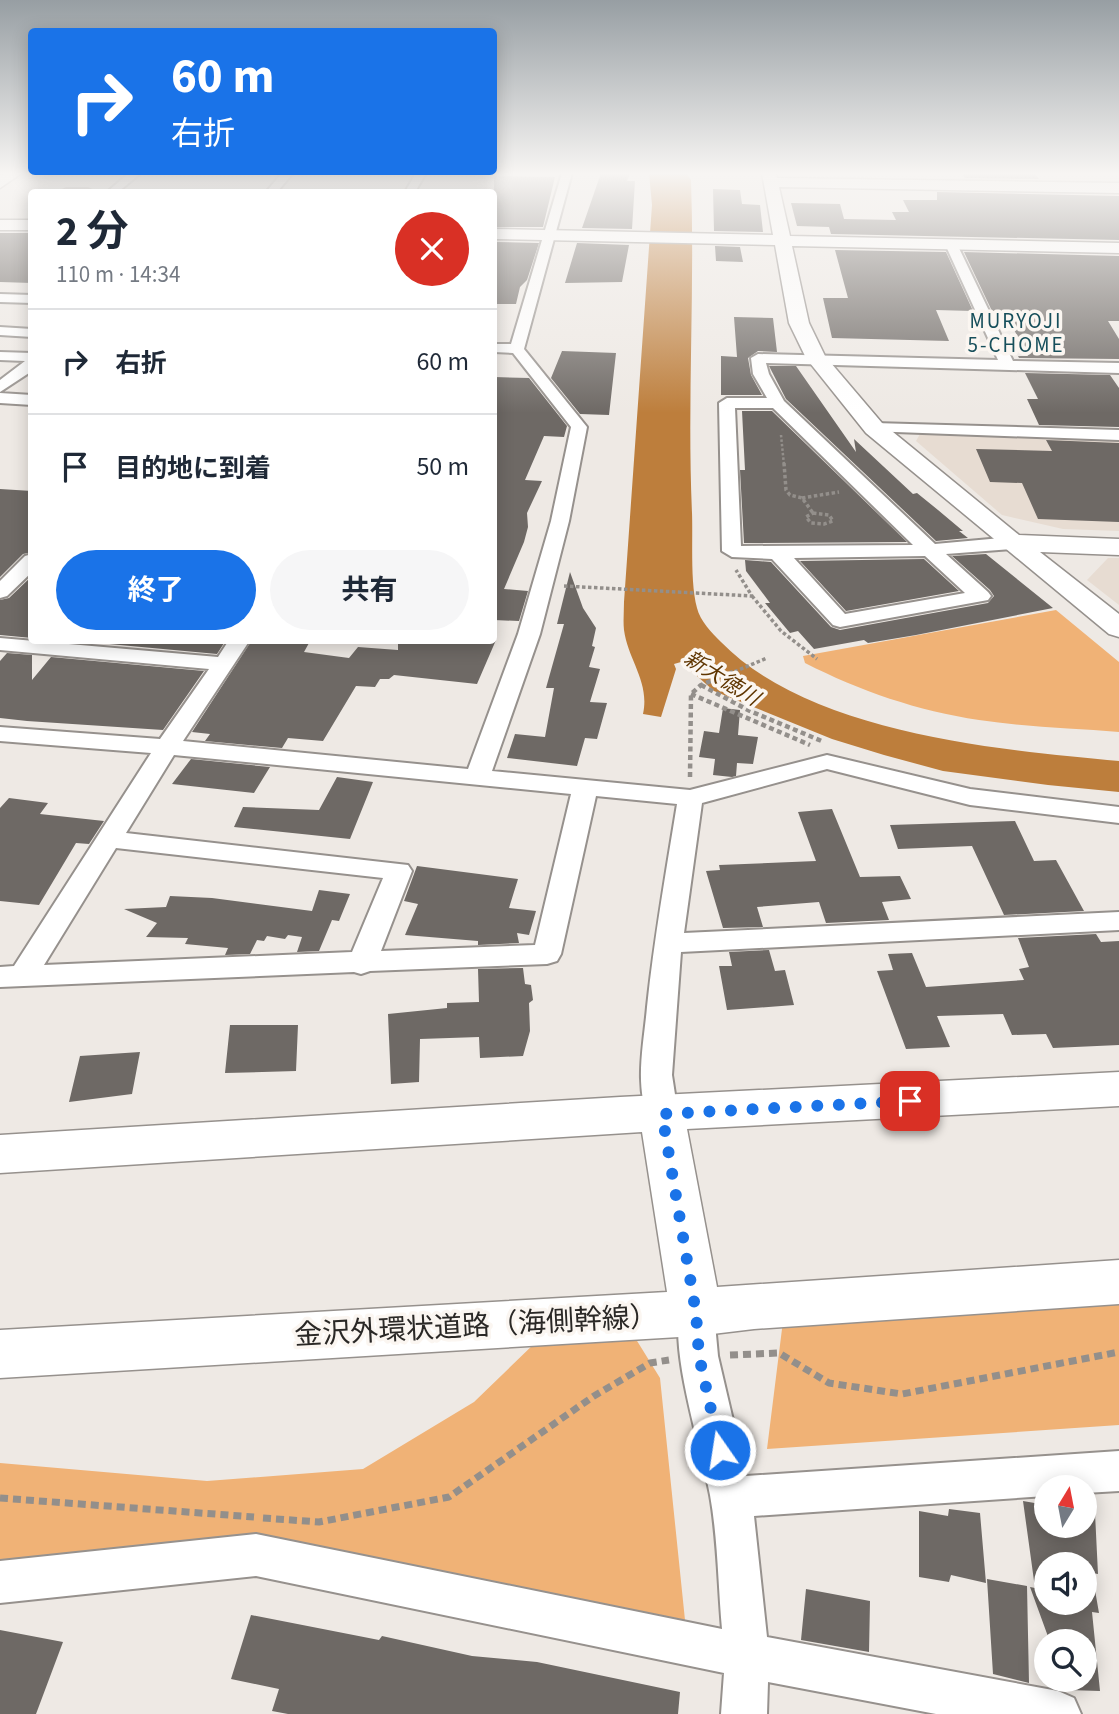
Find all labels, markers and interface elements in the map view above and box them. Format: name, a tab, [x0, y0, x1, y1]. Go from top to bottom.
text: 60 m	[171, 42, 275, 112]
icon: right	[56, 56, 147, 147]
text: 右折	[171, 111, 235, 157]
text: 2 分	[56, 202, 129, 262]
button: close	[395, 212, 469, 286]
text: 110 m · 14:34	[56, 258, 180, 291]
district label: MURYOJI 5-CHOME	[968, 306, 1064, 360]
icon: right	[56, 343, 94, 381]
text: 60 m	[416, 343, 469, 380]
text: 右折	[115, 345, 167, 382]
icon: arrive	[56, 448, 94, 486]
text: 50 m	[416, 448, 469, 485]
text: 目的地に到着	[115, 450, 271, 487]
button: 終了	[56, 550, 256, 630]
button: 共有	[270, 550, 469, 630]
water label: 新大徳川	[678, 643, 767, 714]
pin	[880, 1071, 940, 1131]
icon: arrive	[891, 1082, 929, 1120]
street label: 金沢外環状道路（海側幹線）	[293, 1297, 659, 1355]
position arrow	[683, 1413, 757, 1487]
north arrow	[1034, 1475, 1097, 1538]
map controls	[1034, 1475, 1097, 1692]
button: sound	[1034, 1552, 1097, 1615]
button: search	[1034, 1629, 1097, 1692]

